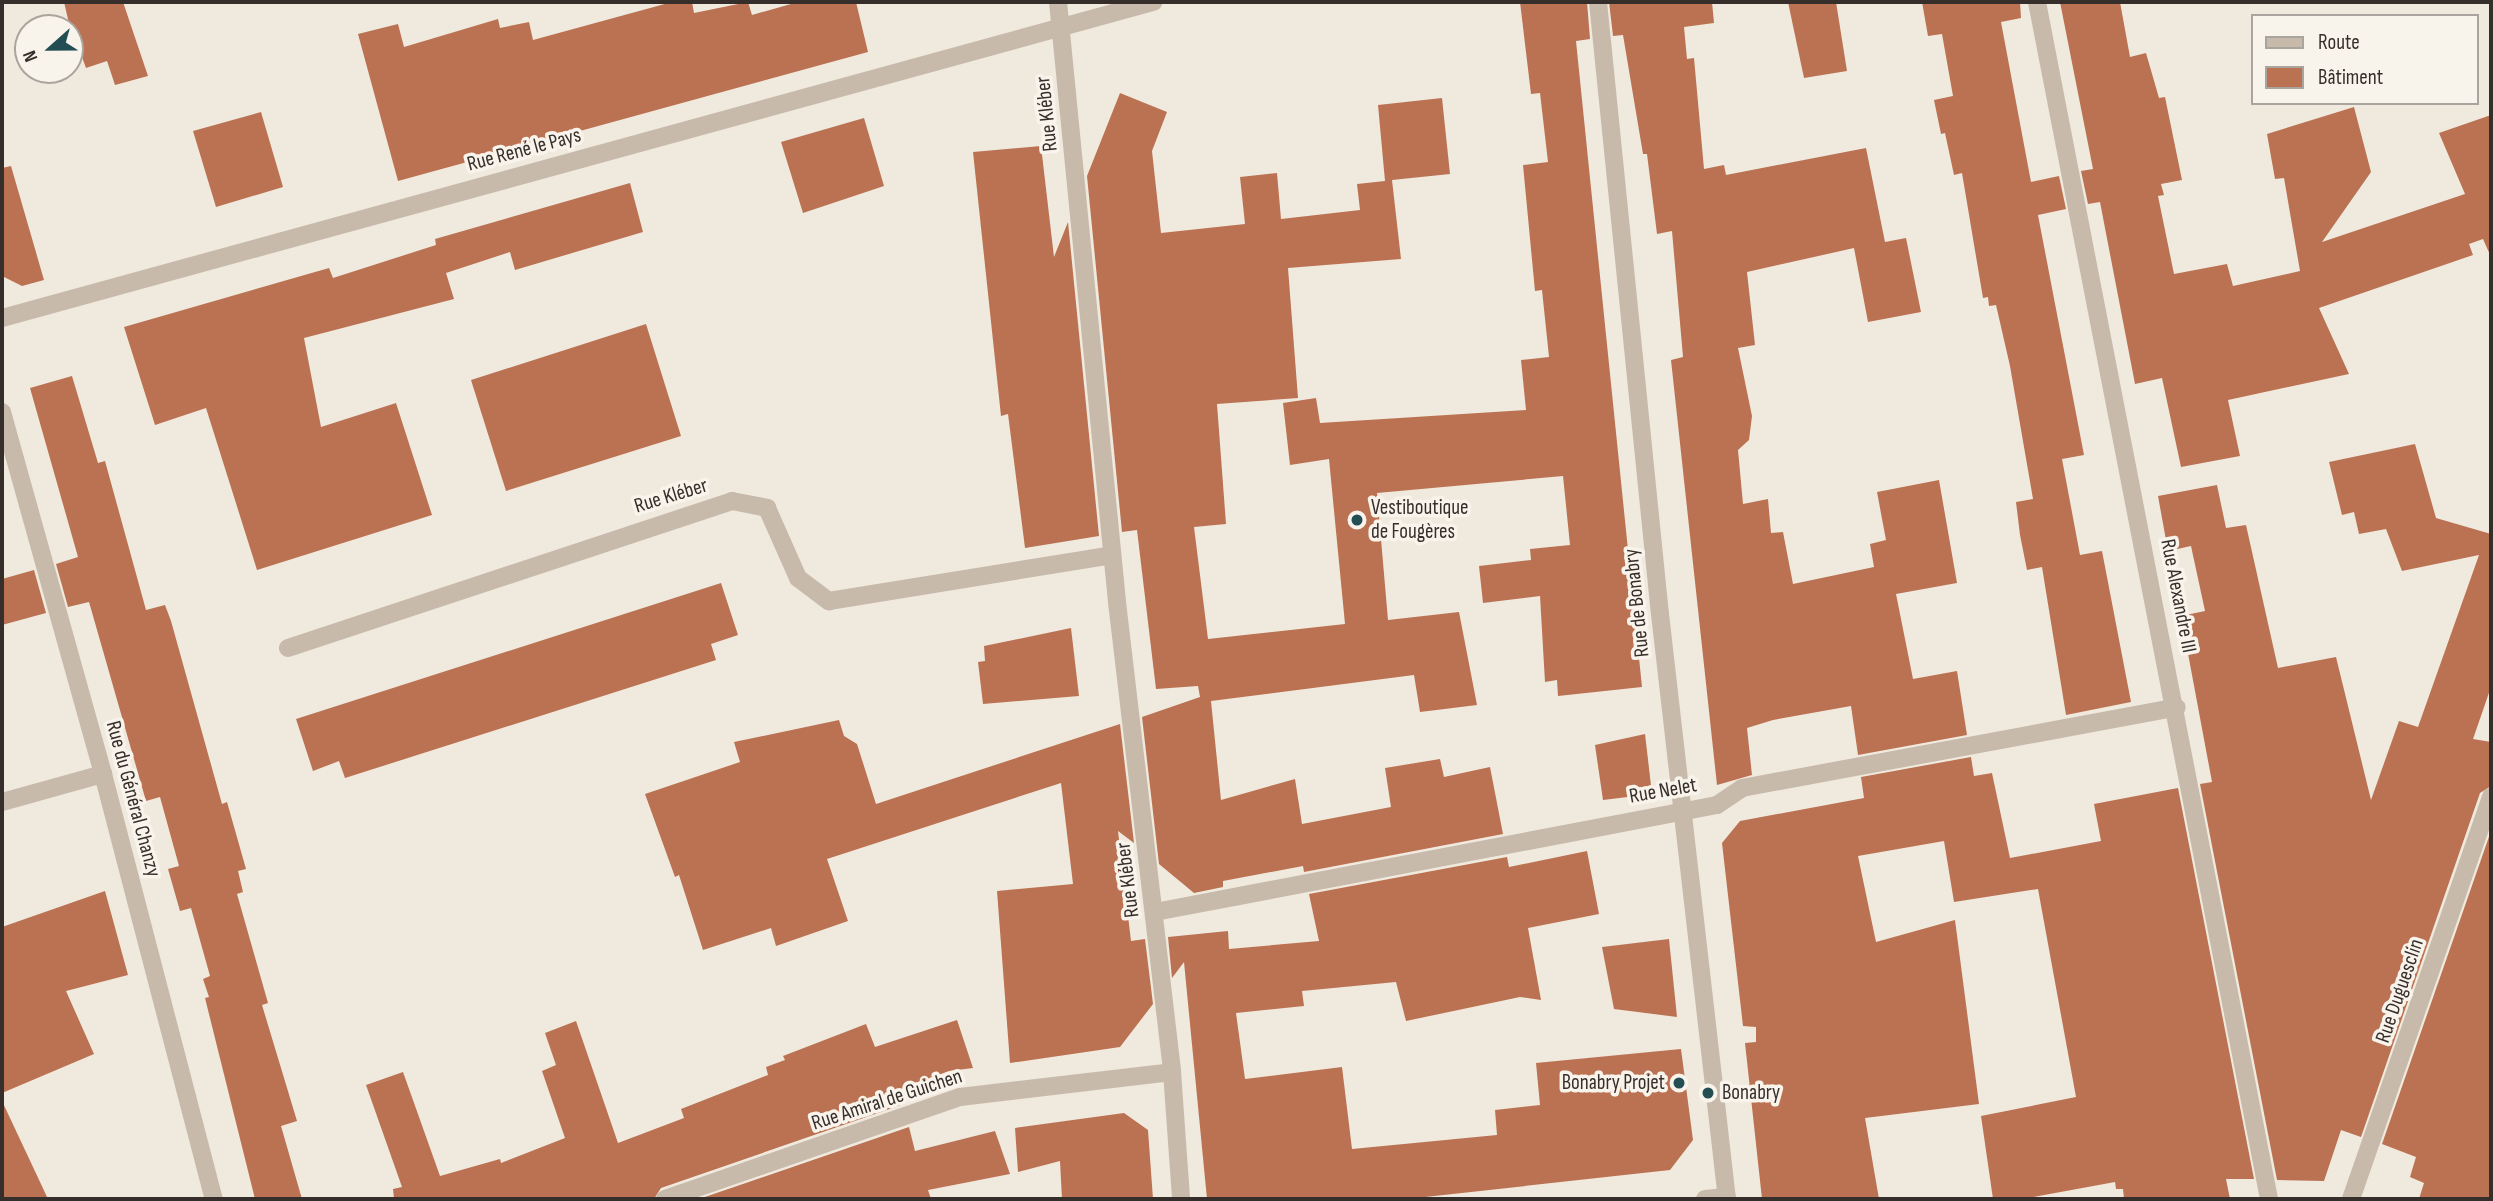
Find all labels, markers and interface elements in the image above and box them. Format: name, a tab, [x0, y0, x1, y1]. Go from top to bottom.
north arrow	[14, 14, 84, 84]
legend	[2252, 14, 2479, 105]
text: Route	[2318, 30, 2360, 55]
text: N	[18, 47, 43, 65]
text: Bâtiment	[2318, 65, 2383, 90]
street label: Rue Kléber	[1031, 75, 1063, 153]
street label: Rue René le Pays	[464, 123, 584, 177]
street label: Rue Kléber	[631, 473, 711, 519]
place label: Vestiboutique de Fougères	[1371, 495, 1469, 545]
marker: Vestiboutique de Fougères	[1349, 512, 1365, 528]
street label: Rue Alexandre III	[2155, 537, 2201, 655]
street label: Rue de Bonabry	[1619, 548, 1655, 658]
street label: Rue du Général Chanzy	[100, 718, 166, 880]
street label: Rue Nelet	[1627, 773, 1699, 809]
street label: Rue Kléber	[1111, 841, 1145, 919]
street label: Rue Duguesclin	[2370, 936, 2430, 1046]
street label: Rue Amiral de Guichen	[809, 1064, 965, 1136]
place label: Bonabry Projet	[1562, 1070, 1665, 1096]
marker: Bonabry Projet	[1671, 1075, 1687, 1091]
place label: Bonabry	[1722, 1080, 1780, 1106]
marker: Bonabry	[1700, 1085, 1716, 1101]

